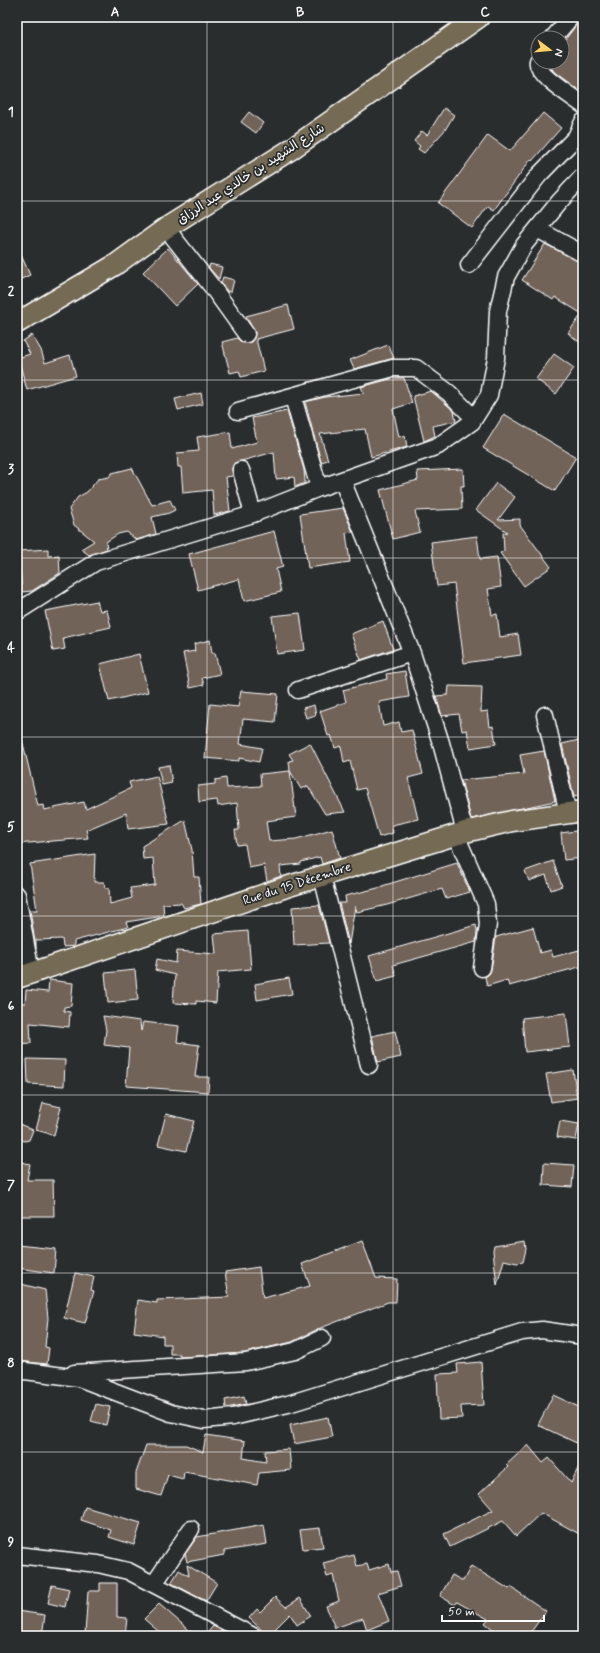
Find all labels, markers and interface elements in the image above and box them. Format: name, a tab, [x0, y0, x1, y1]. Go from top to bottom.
text: A	[111, 4, 119, 21]
text: B	[296, 4, 305, 21]
text: C	[480, 4, 490, 21]
north arrow	[530, 30, 570, 70]
text: N	[551, 47, 566, 58]
text: 1	[8, 104, 14, 121]
street label: شارع الشهيد بن خالدي عبد الرزاق	[174, 120, 328, 228]
text: 2	[8, 283, 15, 300]
text: 3	[8, 461, 14, 478]
text: 4	[7, 640, 15, 657]
text: 5	[7, 819, 15, 836]
street label: Rue du 15 Décembre	[241, 858, 353, 910]
text: 6	[8, 998, 15, 1015]
text: 7	[7, 1177, 15, 1194]
text: 8	[7, 1355, 15, 1372]
text: 9	[8, 1534, 15, 1551]
scale bar	[442, 1597, 544, 1623]
text: 50 m	[448, 1604, 475, 1620]

